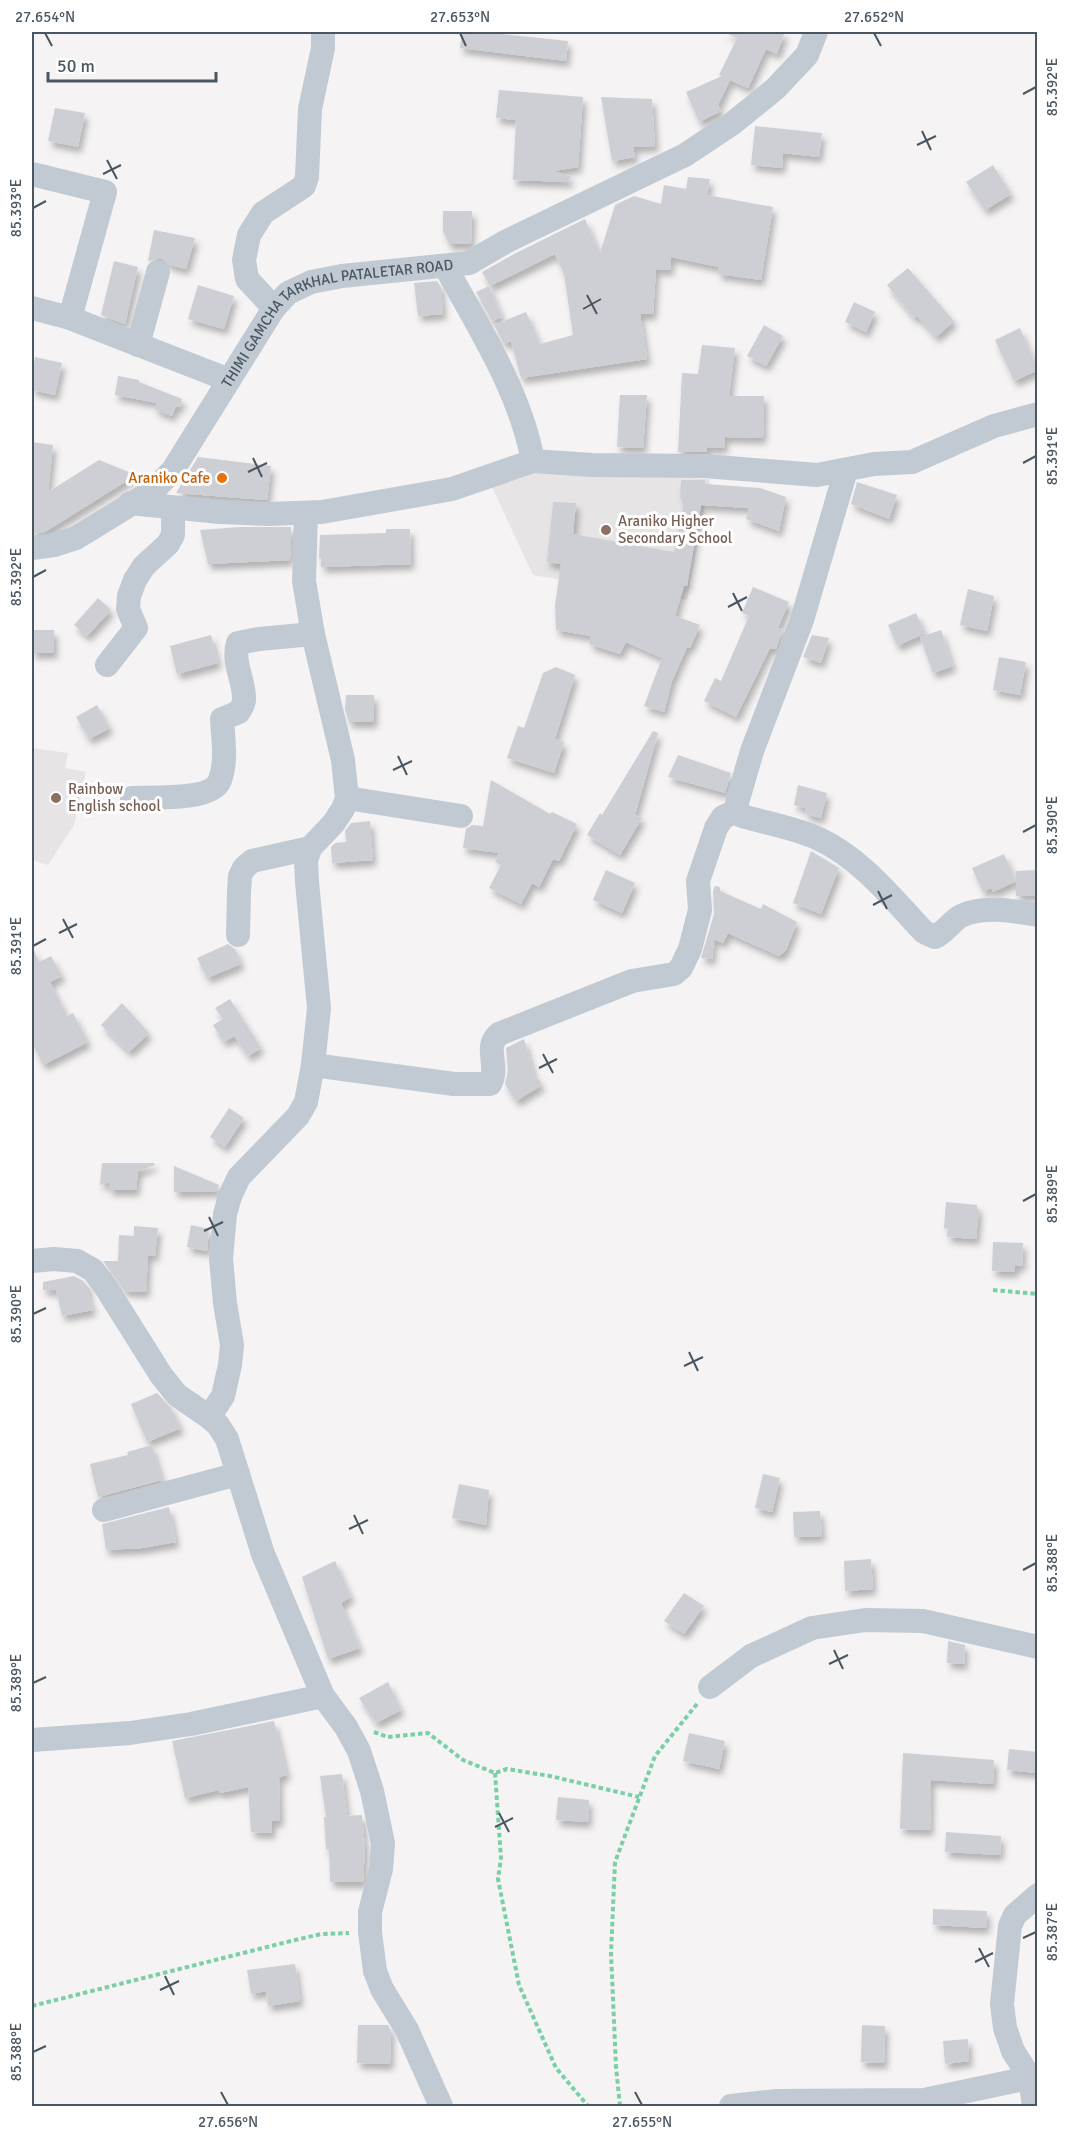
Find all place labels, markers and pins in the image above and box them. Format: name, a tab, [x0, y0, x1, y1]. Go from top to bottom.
place label: Araniko Cafe	[128, 469, 210, 487]
marker: Araniko Cafe	[215, 471, 229, 485]
place label: Araniko Higher Secondary School	[618, 512, 732, 547]
marker: Araniko Higher Secondary School	[599, 523, 613, 537]
place label: Rainbow English school	[68, 780, 161, 815]
marker: Rainbow English school	[49, 791, 63, 805]

